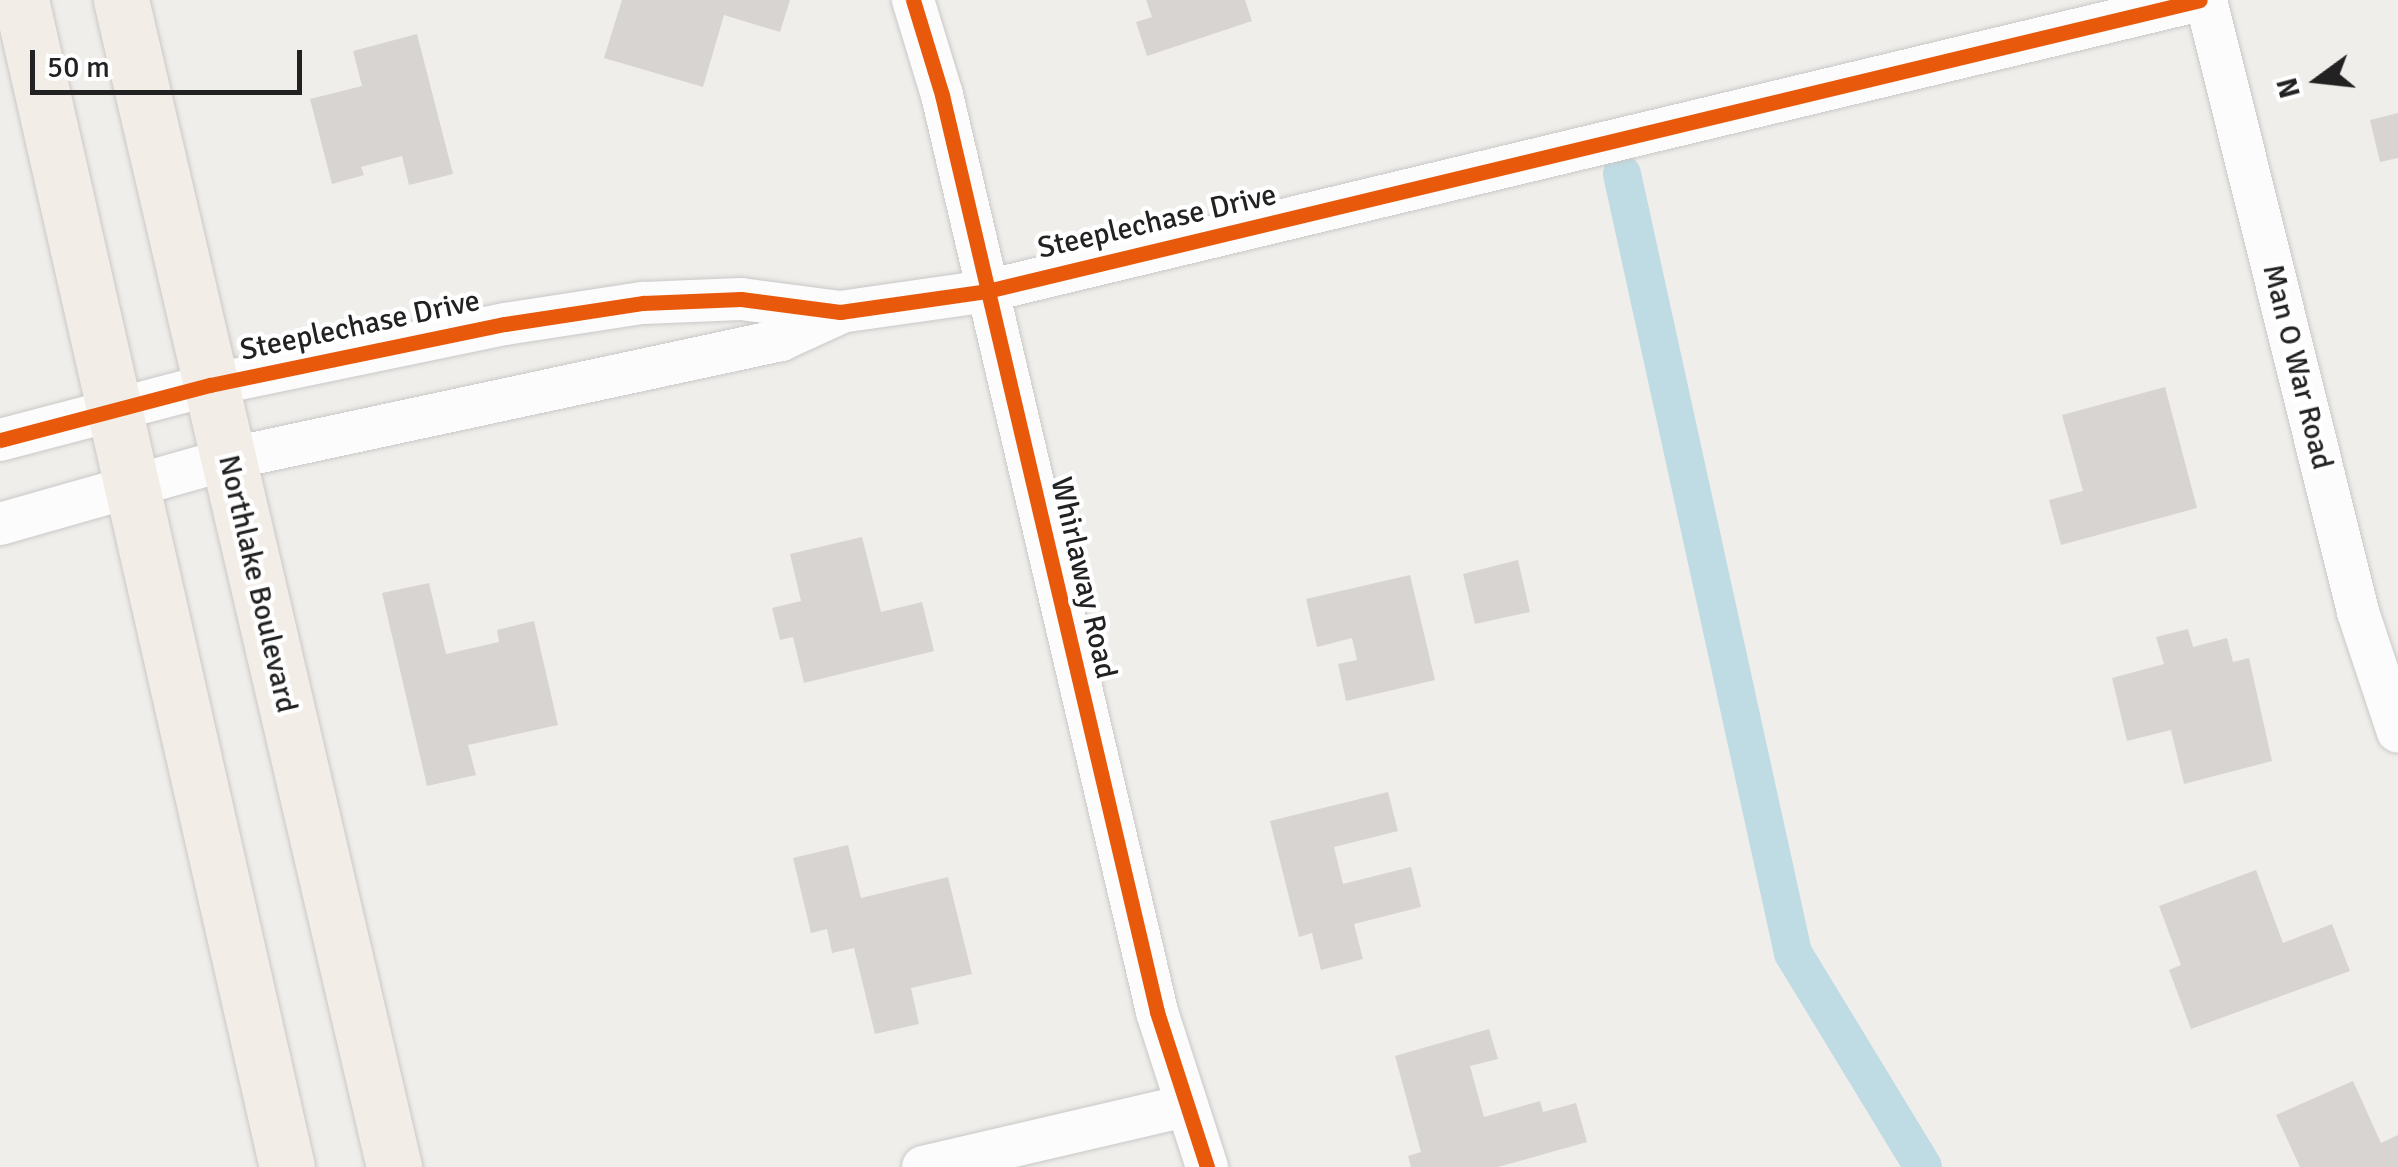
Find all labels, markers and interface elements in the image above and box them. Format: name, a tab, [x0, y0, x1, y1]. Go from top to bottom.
scale bar	[35, 30, 308, 92]
north arrow	[2268, 30, 2368, 130]
text: 50 m	[47, 49, 110, 86]
text: N	[2270, 74, 2308, 102]
street label: Steeplechase Drive	[1034, 177, 1280, 267]
street label: Man O War Road	[2254, 261, 2340, 473]
street label: Steeplechase Drive	[237, 283, 483, 369]
street label: Northlake Boulevard	[210, 452, 304, 716]
street label: Whirlaway Road	[1042, 474, 1124, 682]

